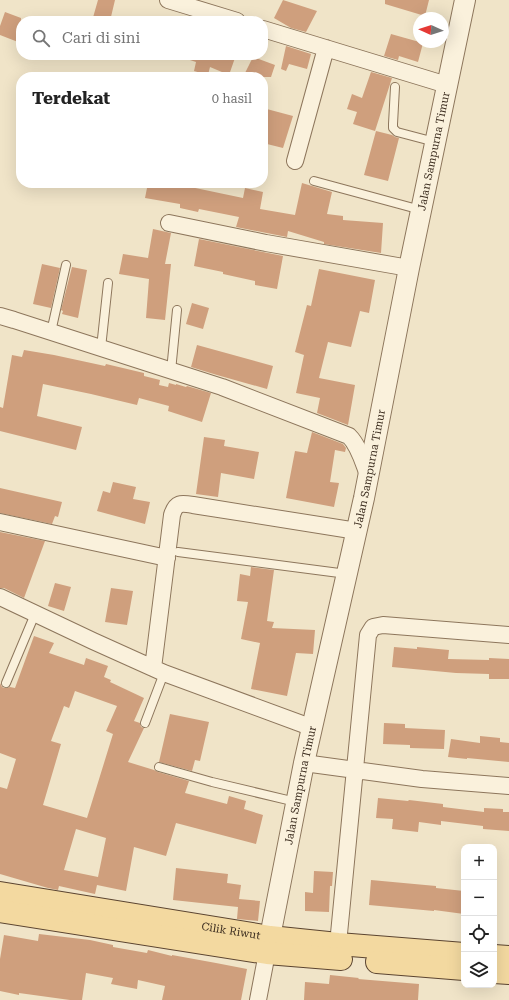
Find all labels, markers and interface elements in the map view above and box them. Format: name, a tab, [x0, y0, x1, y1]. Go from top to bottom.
north arrow	[413, 12, 449, 48]
search box	[16, 16, 268, 60]
icon: search	[30, 27, 52, 49]
text: Cari di sini	[62, 29, 140, 47]
text: Terdekat	[32, 88, 110, 108]
street label: Jalan Sampurna Timur	[415, 90, 453, 212]
text: 0 hasil	[212, 91, 252, 106]
street label: Jalan Sampurna Timur	[351, 408, 388, 530]
street label: Jalan Sampurna Timur	[282, 724, 319, 846]
map controls	[461, 844, 497, 988]
button: +	[461, 844, 497, 880]
button: −	[461, 880, 497, 916]
button: locate	[461, 916, 497, 952]
street label: Cilik Riwut	[200, 920, 261, 942]
button: layers	[461, 952, 497, 988]

